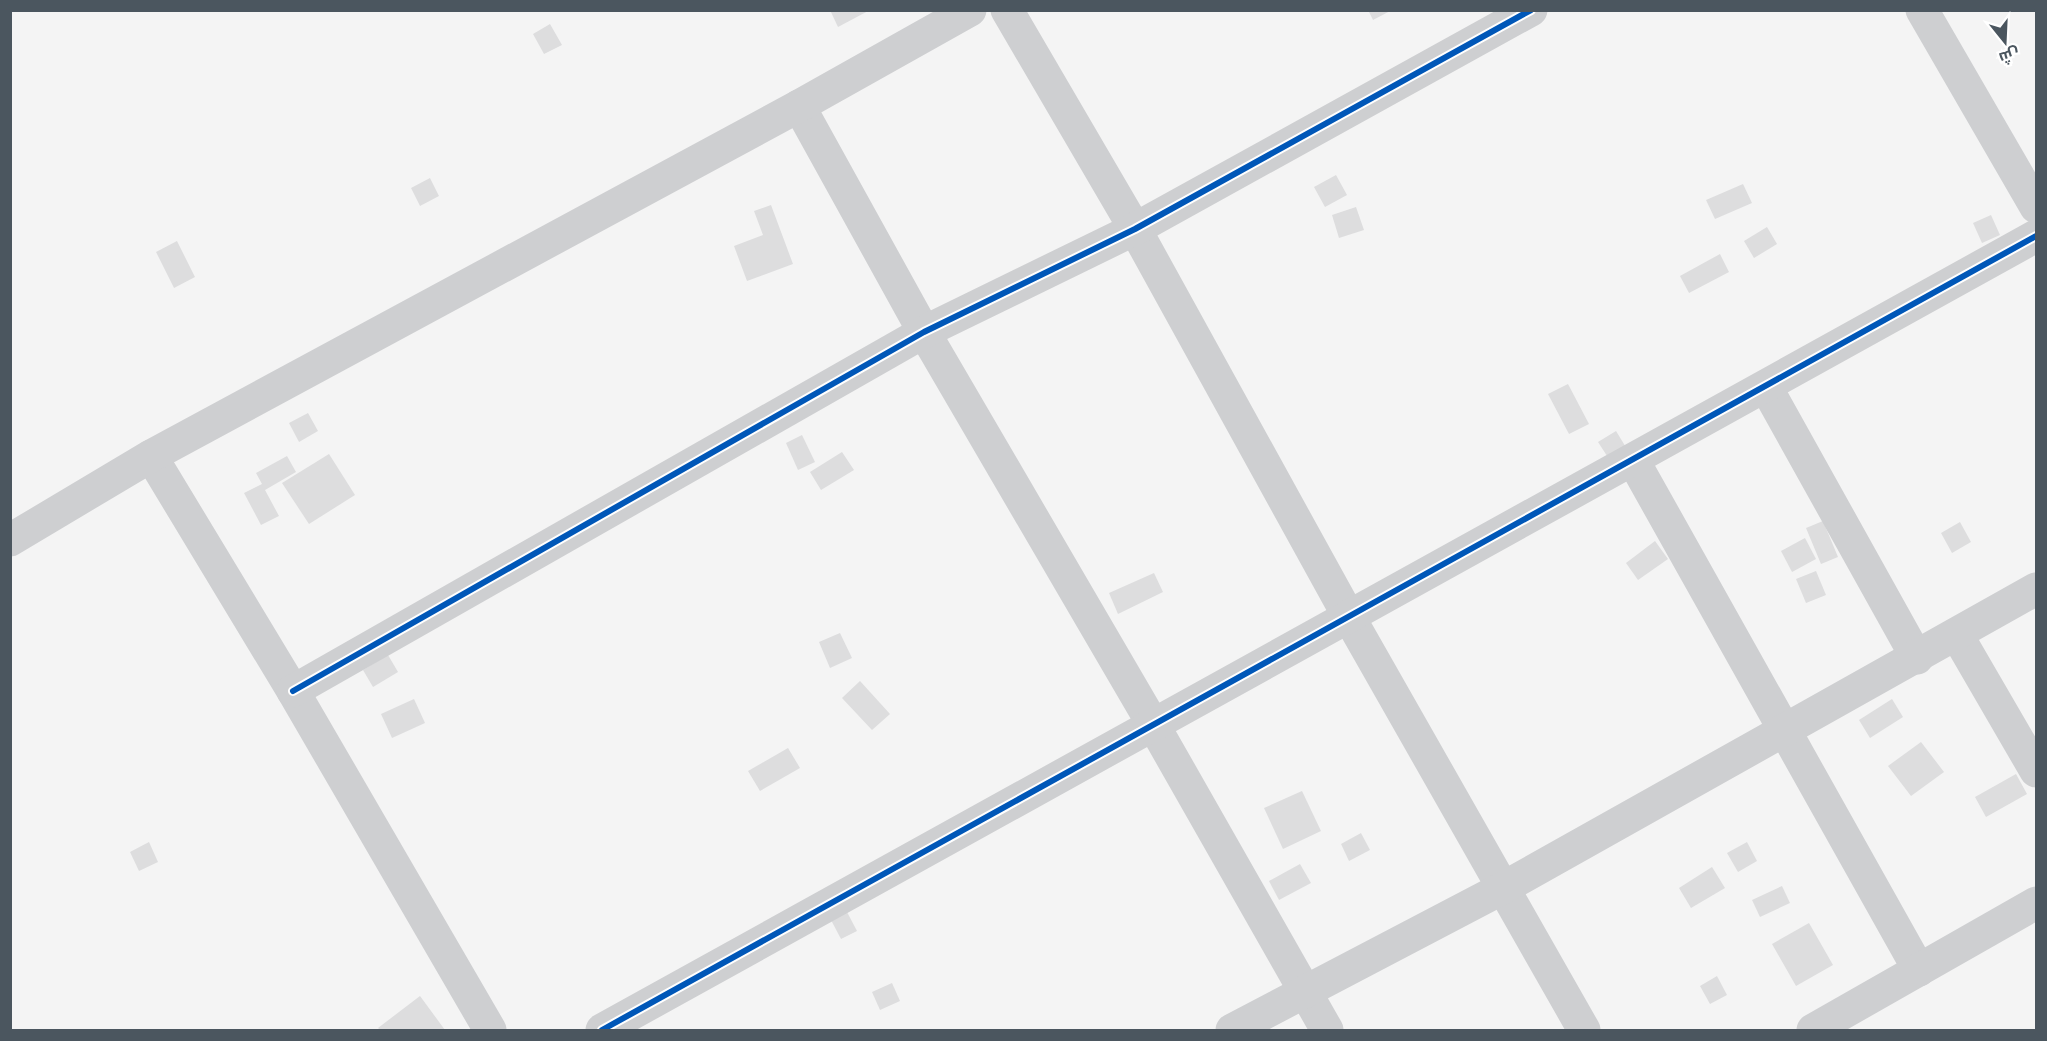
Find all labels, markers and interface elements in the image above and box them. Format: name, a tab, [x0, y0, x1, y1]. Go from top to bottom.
north arrow	[1975, 12, 2035, 72]
text: ش	[1997, 44, 2022, 69]

